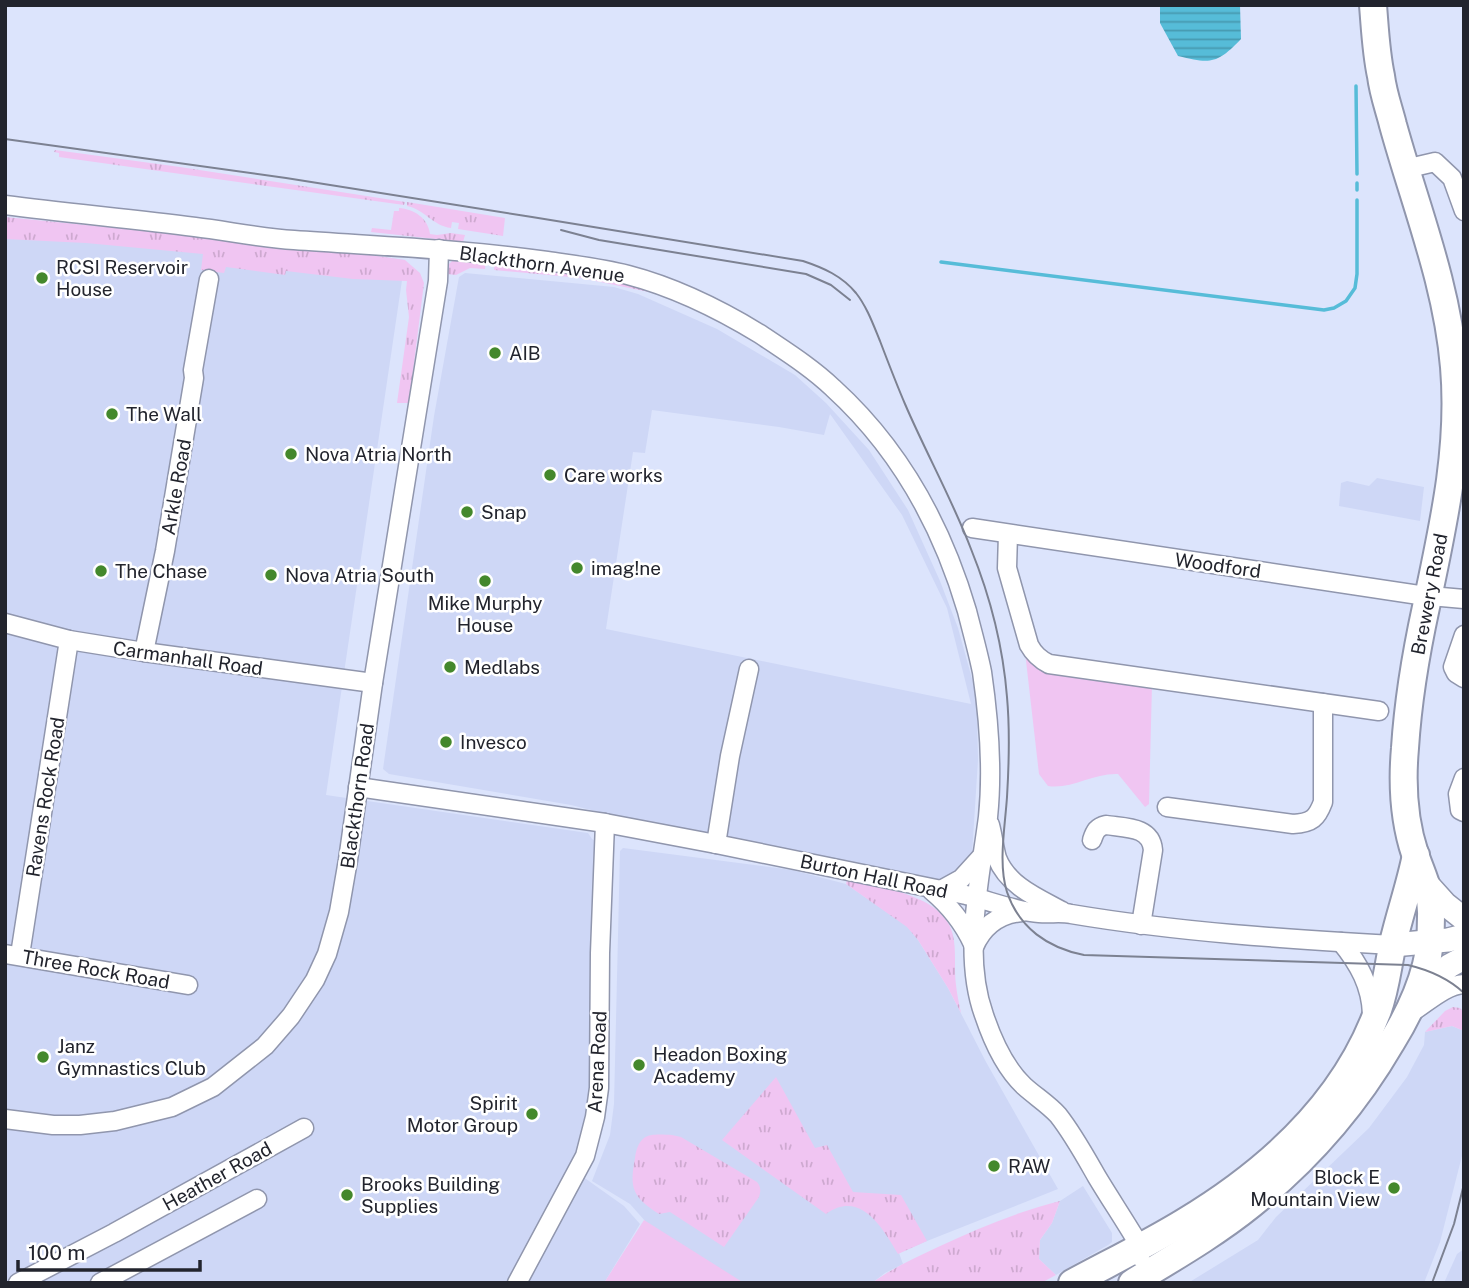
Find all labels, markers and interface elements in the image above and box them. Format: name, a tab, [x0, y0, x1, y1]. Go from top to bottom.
street label: Blackthorn Avenue	[458, 241, 626, 287]
place label: RCSI Reservoir House	[56, 256, 188, 300]
marker: RCSI Reservoir House	[34, 270, 50, 286]
place label: AIB	[509, 342, 541, 364]
marker: AIB	[487, 345, 503, 361]
place label: The Wall	[126, 403, 202, 425]
marker: The Wall	[104, 406, 120, 422]
street label: Arkle Road	[157, 437, 195, 537]
place label: Nova Atria North	[305, 443, 452, 465]
marker: Nova Atria North	[283, 446, 299, 462]
place label: Care works	[564, 464, 663, 486]
marker: Care works	[542, 467, 558, 483]
place label: Snap	[481, 501, 526, 523]
marker: Snap	[459, 504, 475, 520]
street label: Brewery Road	[1406, 531, 1452, 657]
street label: Woodford	[1173, 548, 1263, 582]
place label: imag!ne	[591, 557, 661, 579]
place label: The Chase	[115, 560, 207, 582]
marker: imag!ne	[569, 560, 585, 576]
marker: The Chase	[93, 563, 109, 579]
place label: Nova Atria South	[285, 564, 434, 586]
marker: Nova Atria South	[263, 567, 279, 583]
marker: Mike Murphy House	[477, 573, 493, 589]
place label: Mike Murphy House	[428, 592, 542, 636]
street label: Carmanhall Road	[112, 637, 264, 679]
place label: Medlabs	[464, 656, 540, 678]
marker: Medlabs	[442, 659, 458, 675]
street label: Ravens Rock Road	[21, 715, 69, 879]
street label: Blackthorn Road	[336, 722, 378, 870]
place label: Invesco	[460, 731, 527, 753]
marker: Invesco	[438, 734, 454, 750]
street label: Burton Hall Road	[798, 850, 950, 902]
street label: Three Rock Road	[21, 945, 171, 993]
street label: Arena Road	[583, 1010, 611, 1114]
place label: Janz Gymnastics Club	[57, 1035, 206, 1079]
place label: Headon Boxing Academy	[653, 1043, 788, 1087]
marker: Janz Gymnastics Club	[35, 1049, 51, 1065]
marker: Headon Boxing Academy	[631, 1057, 647, 1073]
place label: Spirit Motor Group	[407, 1092, 518, 1136]
marker: Spirit Motor Group	[524, 1106, 540, 1122]
street label: Heather Road	[159, 1137, 275, 1215]
place label: RAW	[1008, 1155, 1050, 1177]
marker: RAW	[986, 1158, 1002, 1174]
place label: Block E Mountain View	[1250, 1166, 1380, 1210]
place label: Brooks Building Supplies	[361, 1173, 500, 1217]
marker: Block E Mountain View	[1386, 1180, 1402, 1196]
marker: Brooks Building Supplies	[339, 1187, 355, 1203]
scale bar	[18, 1228, 200, 1272]
text: 100 m	[28, 1240, 85, 1265]

